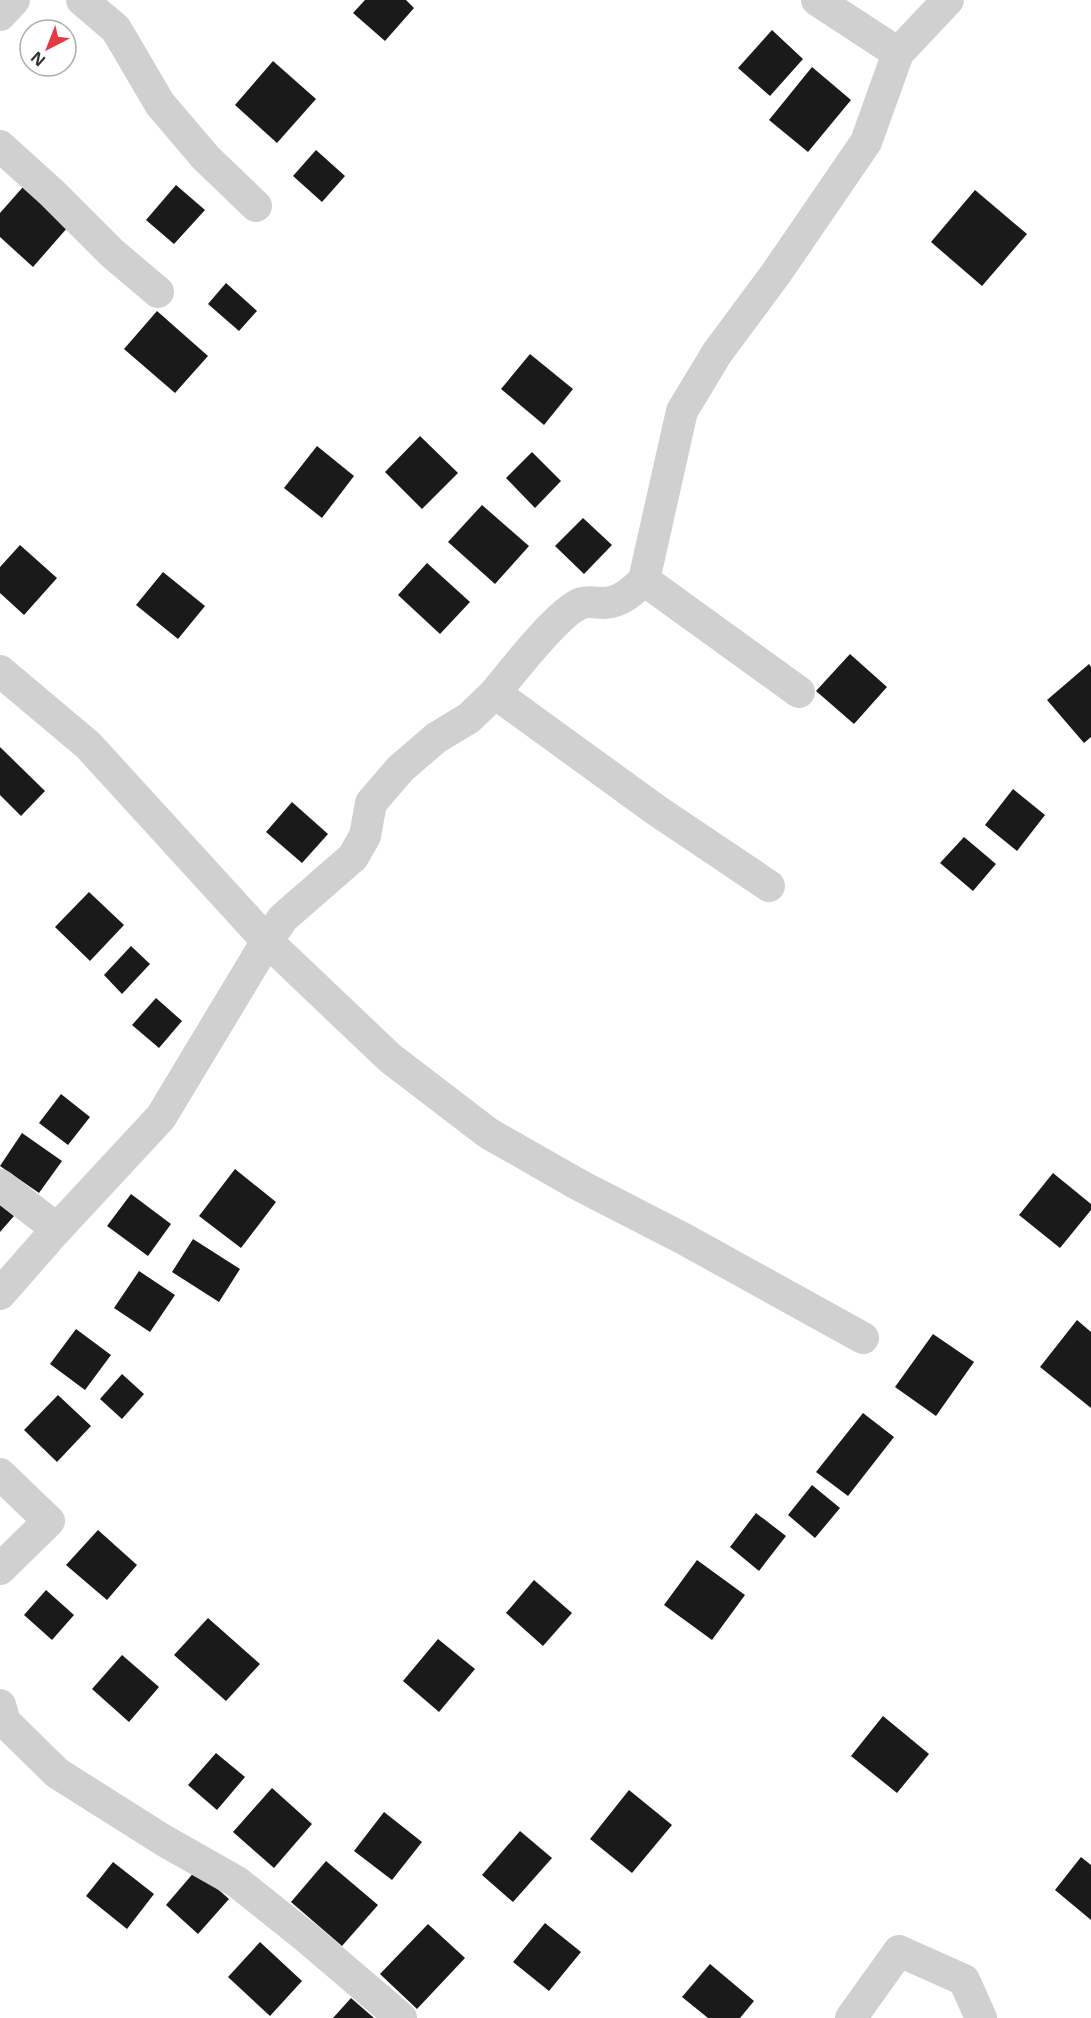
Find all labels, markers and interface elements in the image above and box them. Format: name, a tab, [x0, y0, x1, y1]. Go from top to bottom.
north arrow	[18, 18, 78, 78]
text: N	[26, 47, 50, 72]

